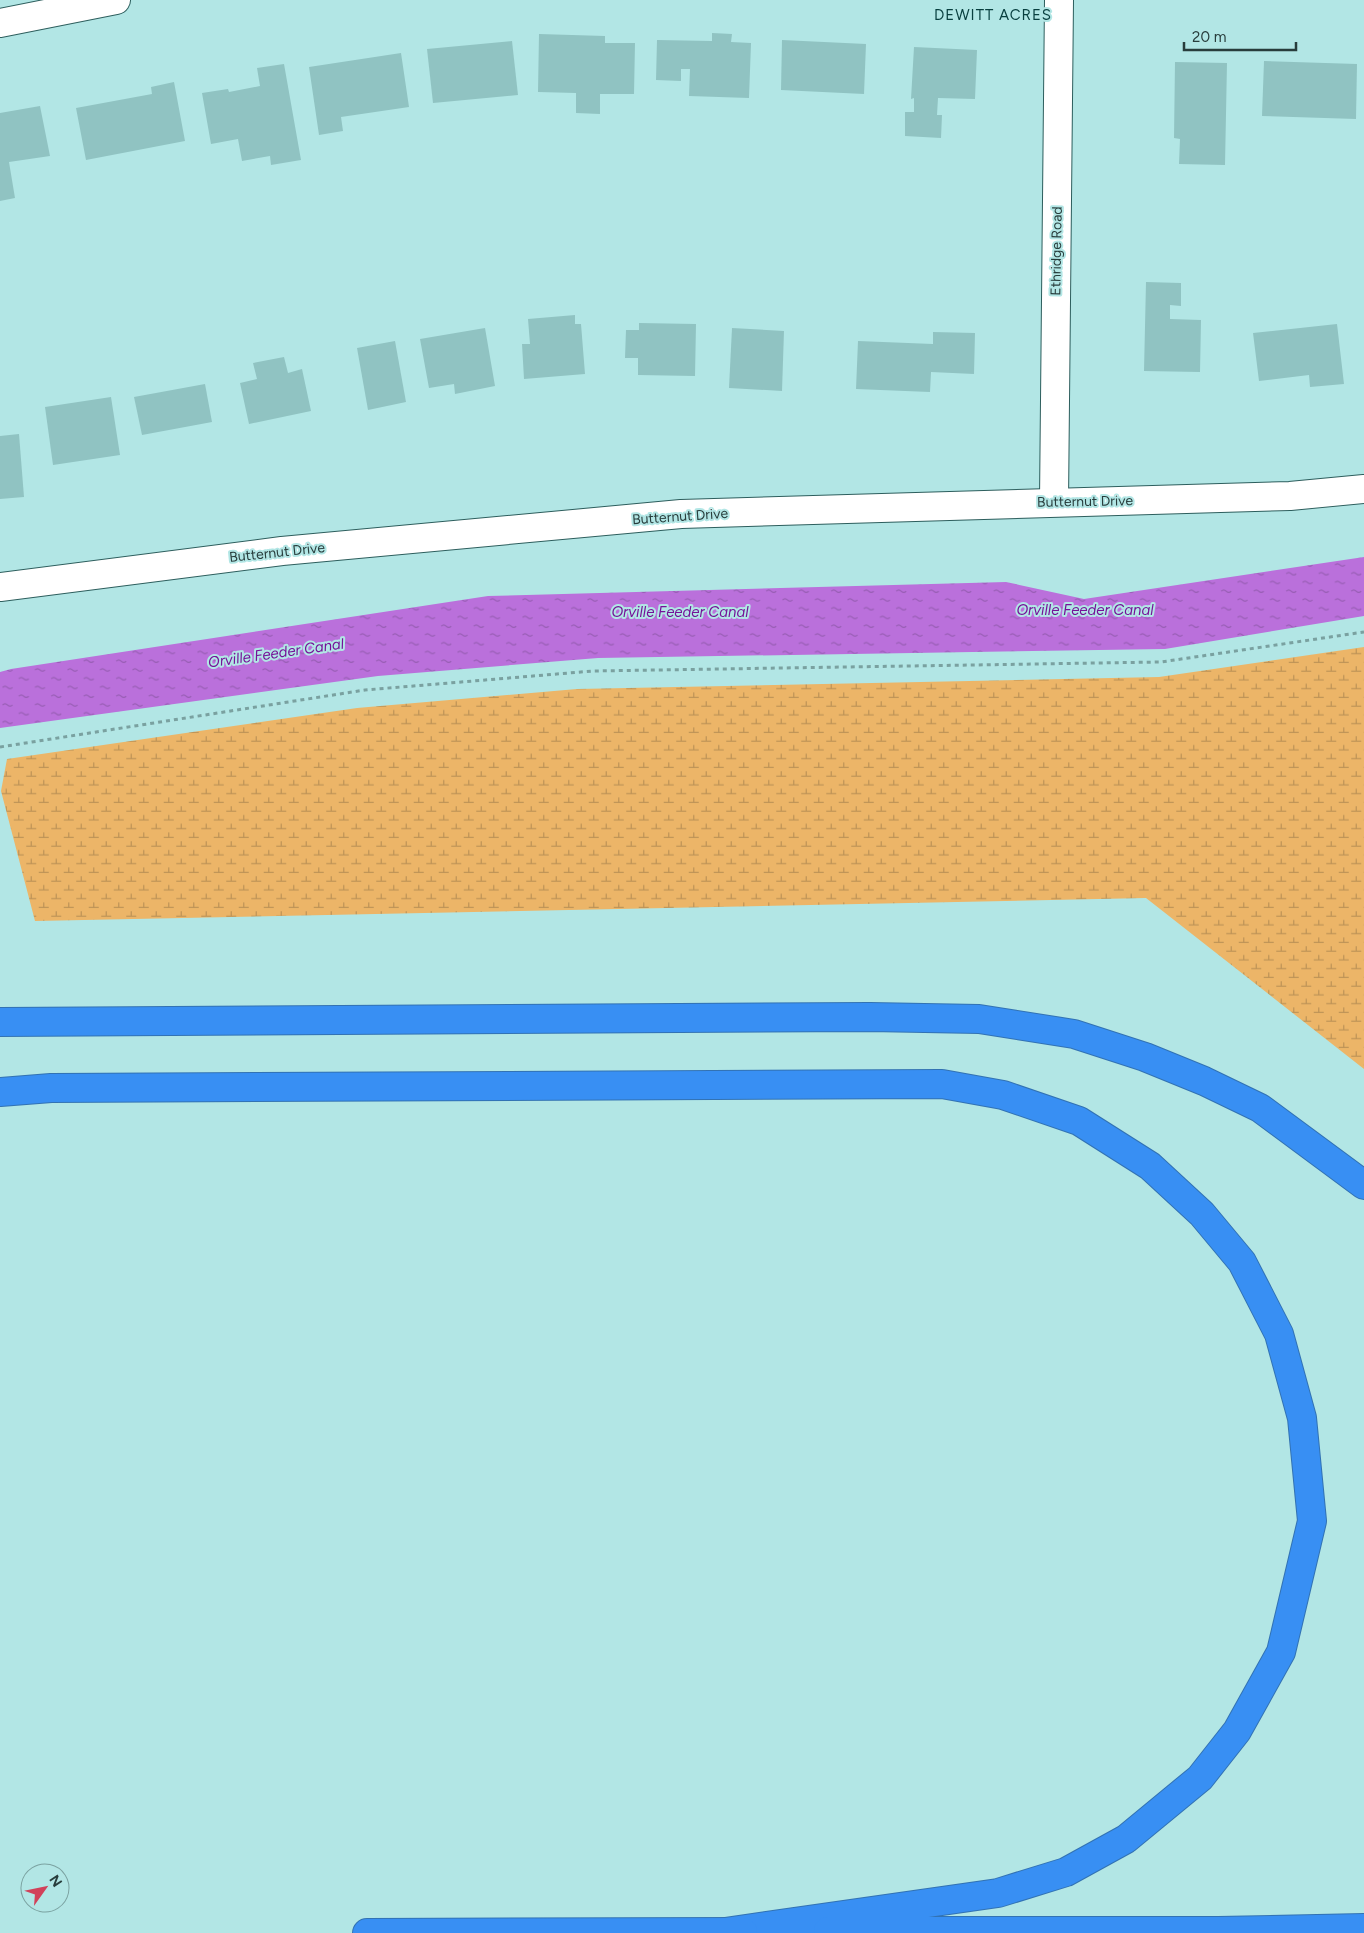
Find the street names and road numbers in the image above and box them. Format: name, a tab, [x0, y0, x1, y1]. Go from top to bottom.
street label: Ethridge Road	[1047, 206, 1066, 296]
street label: Butternut Drive	[1037, 492, 1134, 511]
street label: Butternut Drive	[632, 505, 729, 528]
street label: Butternut Drive	[228, 539, 326, 566]

